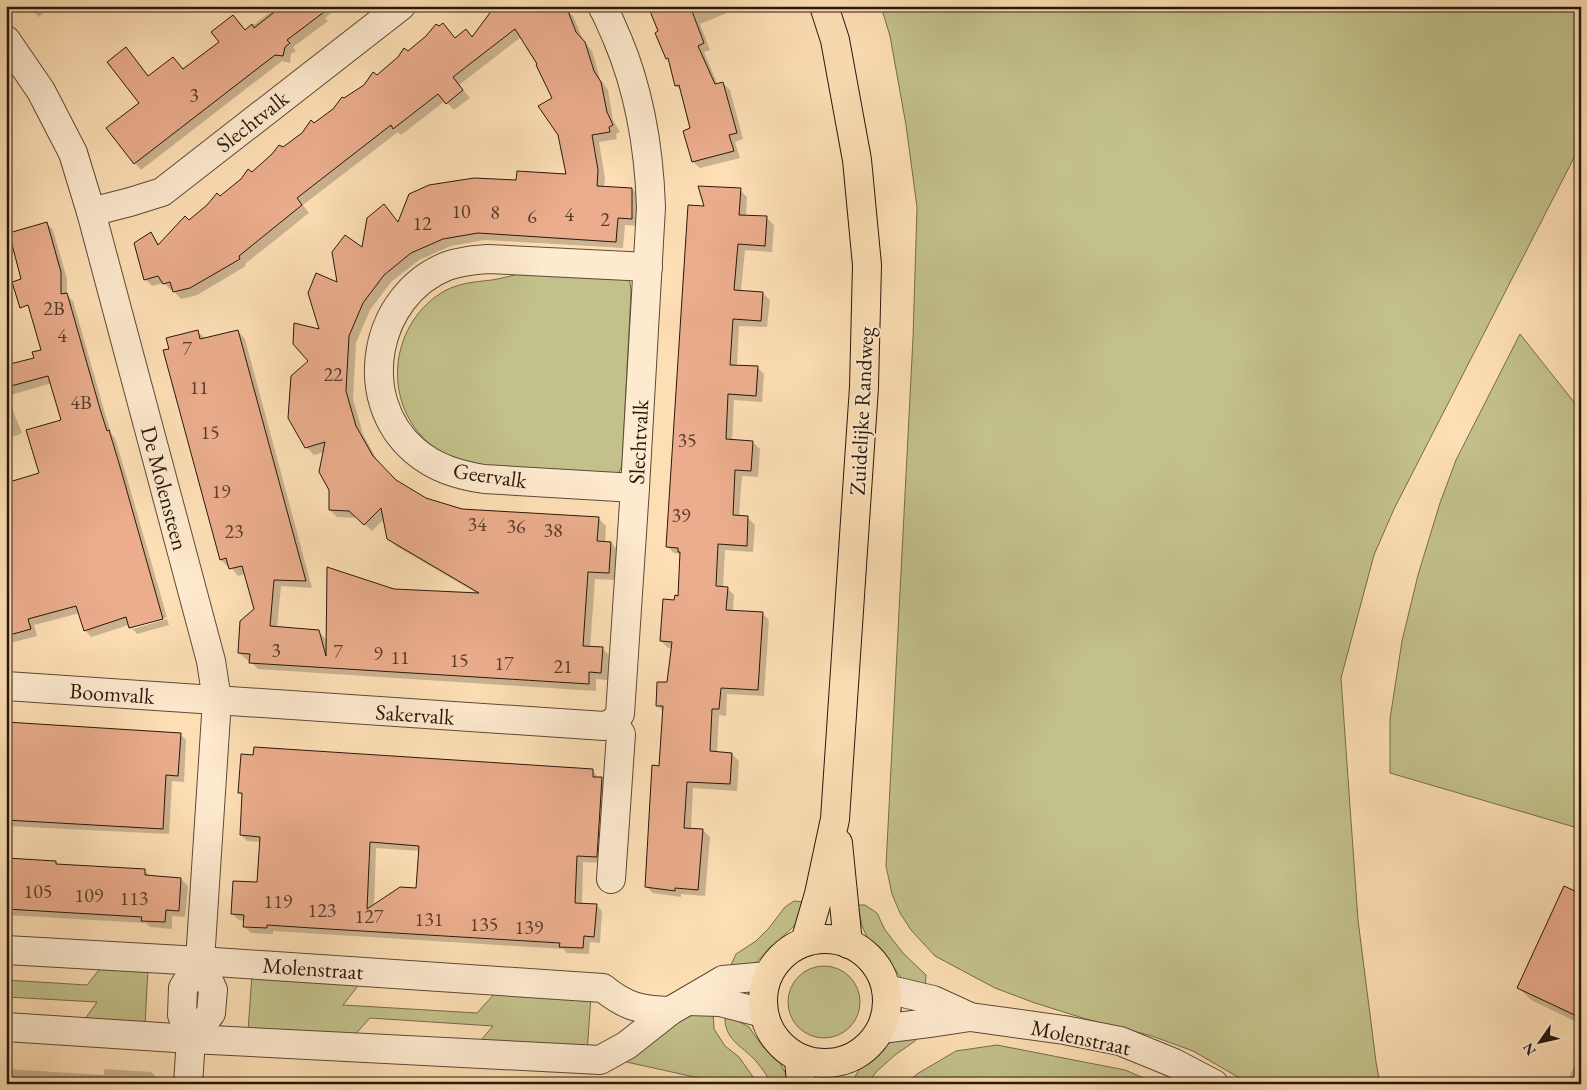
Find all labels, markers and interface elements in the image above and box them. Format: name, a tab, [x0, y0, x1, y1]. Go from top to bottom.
house number: 3	[189, 82, 199, 108]
street label: Slechtvalk	[210, 83, 295, 159]
house number: 10	[451, 198, 471, 224]
house number: 8	[490, 199, 500, 225]
house number: 4	[564, 201, 574, 227]
house number: 6	[527, 203, 537, 229]
house number: 2	[600, 206, 610, 232]
house number: 12	[412, 210, 432, 236]
house number: 2B	[43, 295, 65, 321]
house number: 4	[57, 322, 67, 348]
street label: Zuidelijke Randweg	[843, 326, 880, 496]
house number: 7	[182, 335, 192, 361]
house number: 22	[323, 361, 343, 387]
house number: 11	[189, 374, 209, 400]
house number: 4B	[70, 389, 92, 415]
street label: Slechtvalk	[622, 398, 655, 485]
house number: 15	[200, 419, 220, 445]
street label: De Molensteen	[134, 423, 195, 554]
house number: 35	[677, 427, 697, 453]
street label: Geervalk	[451, 456, 529, 495]
house number: 19	[211, 478, 231, 504]
house number: 39	[671, 502, 691, 528]
house number: 34	[467, 511, 487, 537]
house number: 36	[506, 513, 526, 539]
house number: 38	[543, 517, 563, 543]
house number: 23	[224, 518, 244, 544]
house number: 3	[271, 637, 281, 663]
house number: 7	[333, 638, 343, 664]
house number: 9	[373, 640, 383, 666]
house number: 11	[390, 644, 410, 670]
house number: 15	[449, 647, 469, 673]
house number: 17	[494, 650, 514, 676]
house number: 21	[553, 653, 573, 679]
street label: Boomvalk	[69, 676, 156, 711]
street label: Sakervalk	[375, 697, 456, 732]
house number: 105	[24, 878, 52, 904]
house number: 109	[75, 882, 104, 908]
house number: 113	[120, 885, 148, 911]
house number: 119	[264, 888, 293, 914]
house number: 123	[308, 897, 336, 923]
house number: 127	[355, 903, 384, 929]
house number: 131	[415, 906, 443, 932]
house number: 135	[470, 911, 498, 937]
house number: 139	[515, 914, 544, 940]
street label: Molenstraat	[261, 951, 365, 987]
street label: Molenstraat	[1028, 1013, 1134, 1062]
north arrow	[1514, 1018, 1564, 1068]
text: N	[1518, 1039, 1540, 1059]

